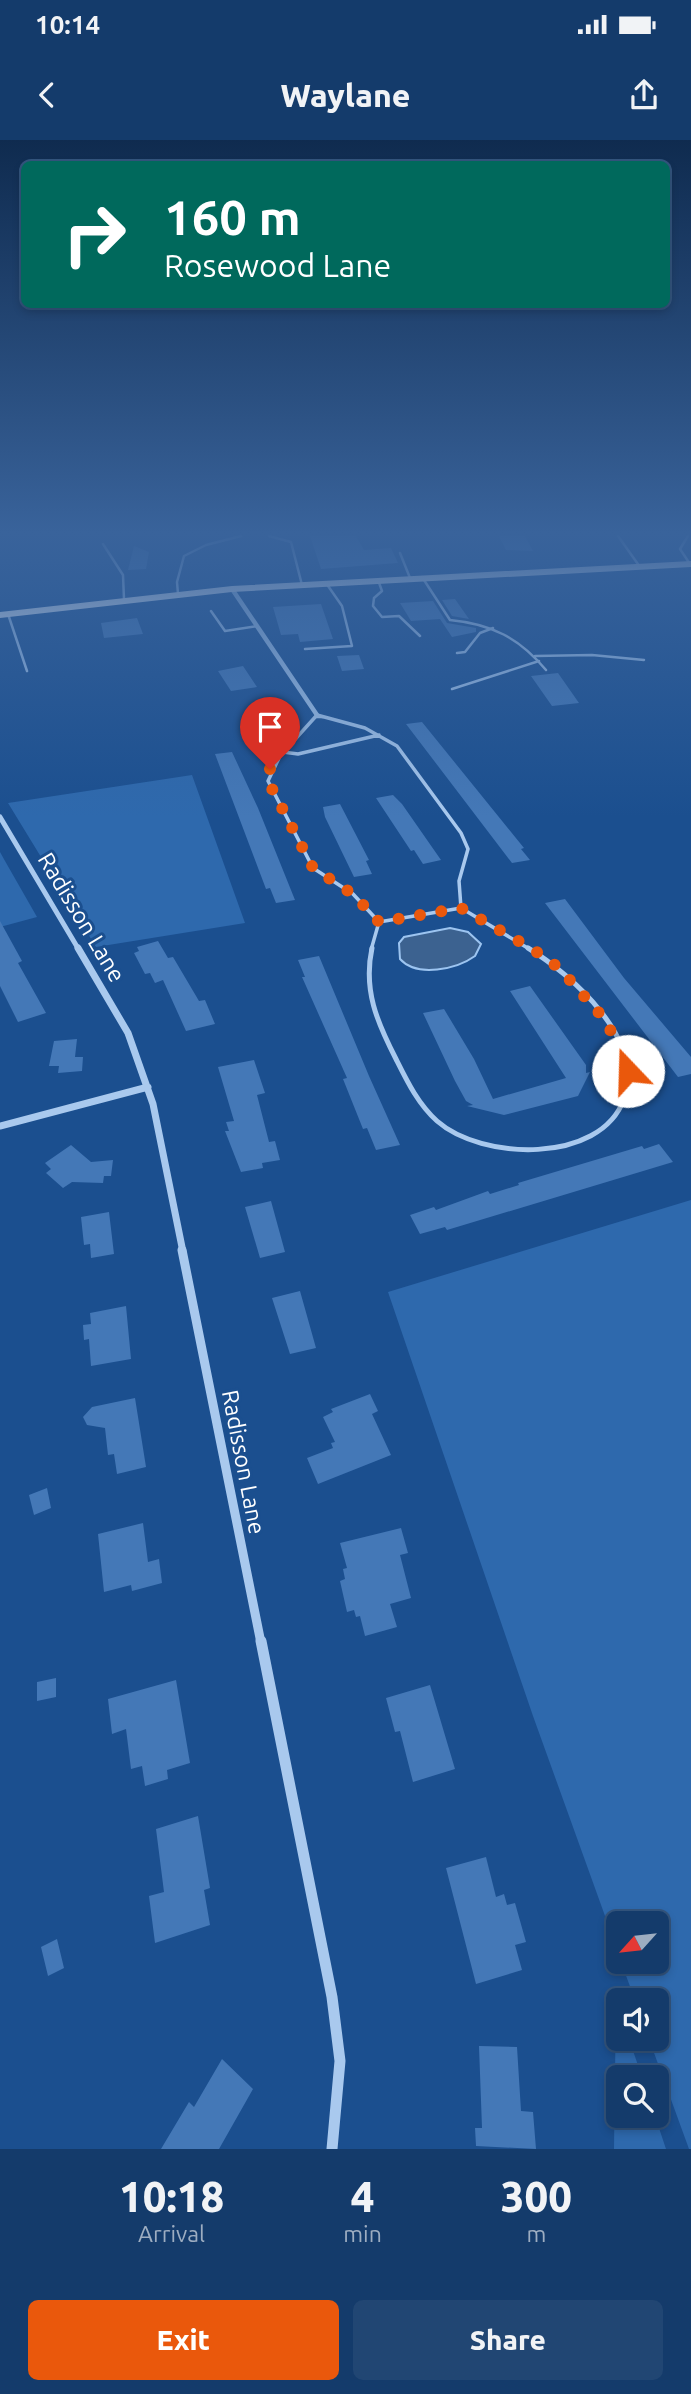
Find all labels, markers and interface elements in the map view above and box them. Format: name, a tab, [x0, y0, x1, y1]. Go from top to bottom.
text: 10:14	[35, 10, 100, 39]
icon: back	[28, 76, 66, 114]
icon: share	[625, 76, 663, 114]
text: Waylane	[280, 77, 411, 113]
icon: right	[49, 189, 140, 280]
text: 160 m	[164, 189, 301, 244]
text: Rosewood Lane	[164, 247, 391, 283]
pin	[240, 697, 300, 769]
icon: arrive	[251, 708, 289, 746]
street label: Radisson Lane	[34, 848, 130, 986]
position arrow	[591, 1034, 665, 1108]
street label: Radisson Lane	[218, 1388, 270, 1536]
north arrow	[606, 1911, 668, 1974]
map controls	[606, 1911, 669, 2128]
button: sound	[606, 1988, 669, 2051]
button: search	[606, 2065, 669, 2128]
text: 10:18	[119, 2173, 224, 2220]
text: 4	[351, 2173, 374, 2220]
text: 300	[501, 2173, 572, 2220]
text: Arrival	[138, 2221, 205, 2246]
text: min	[343, 2221, 382, 2246]
text: m	[526, 2221, 546, 2246]
button: Exit	[28, 2300, 339, 2380]
button: Share	[353, 2300, 663, 2380]

